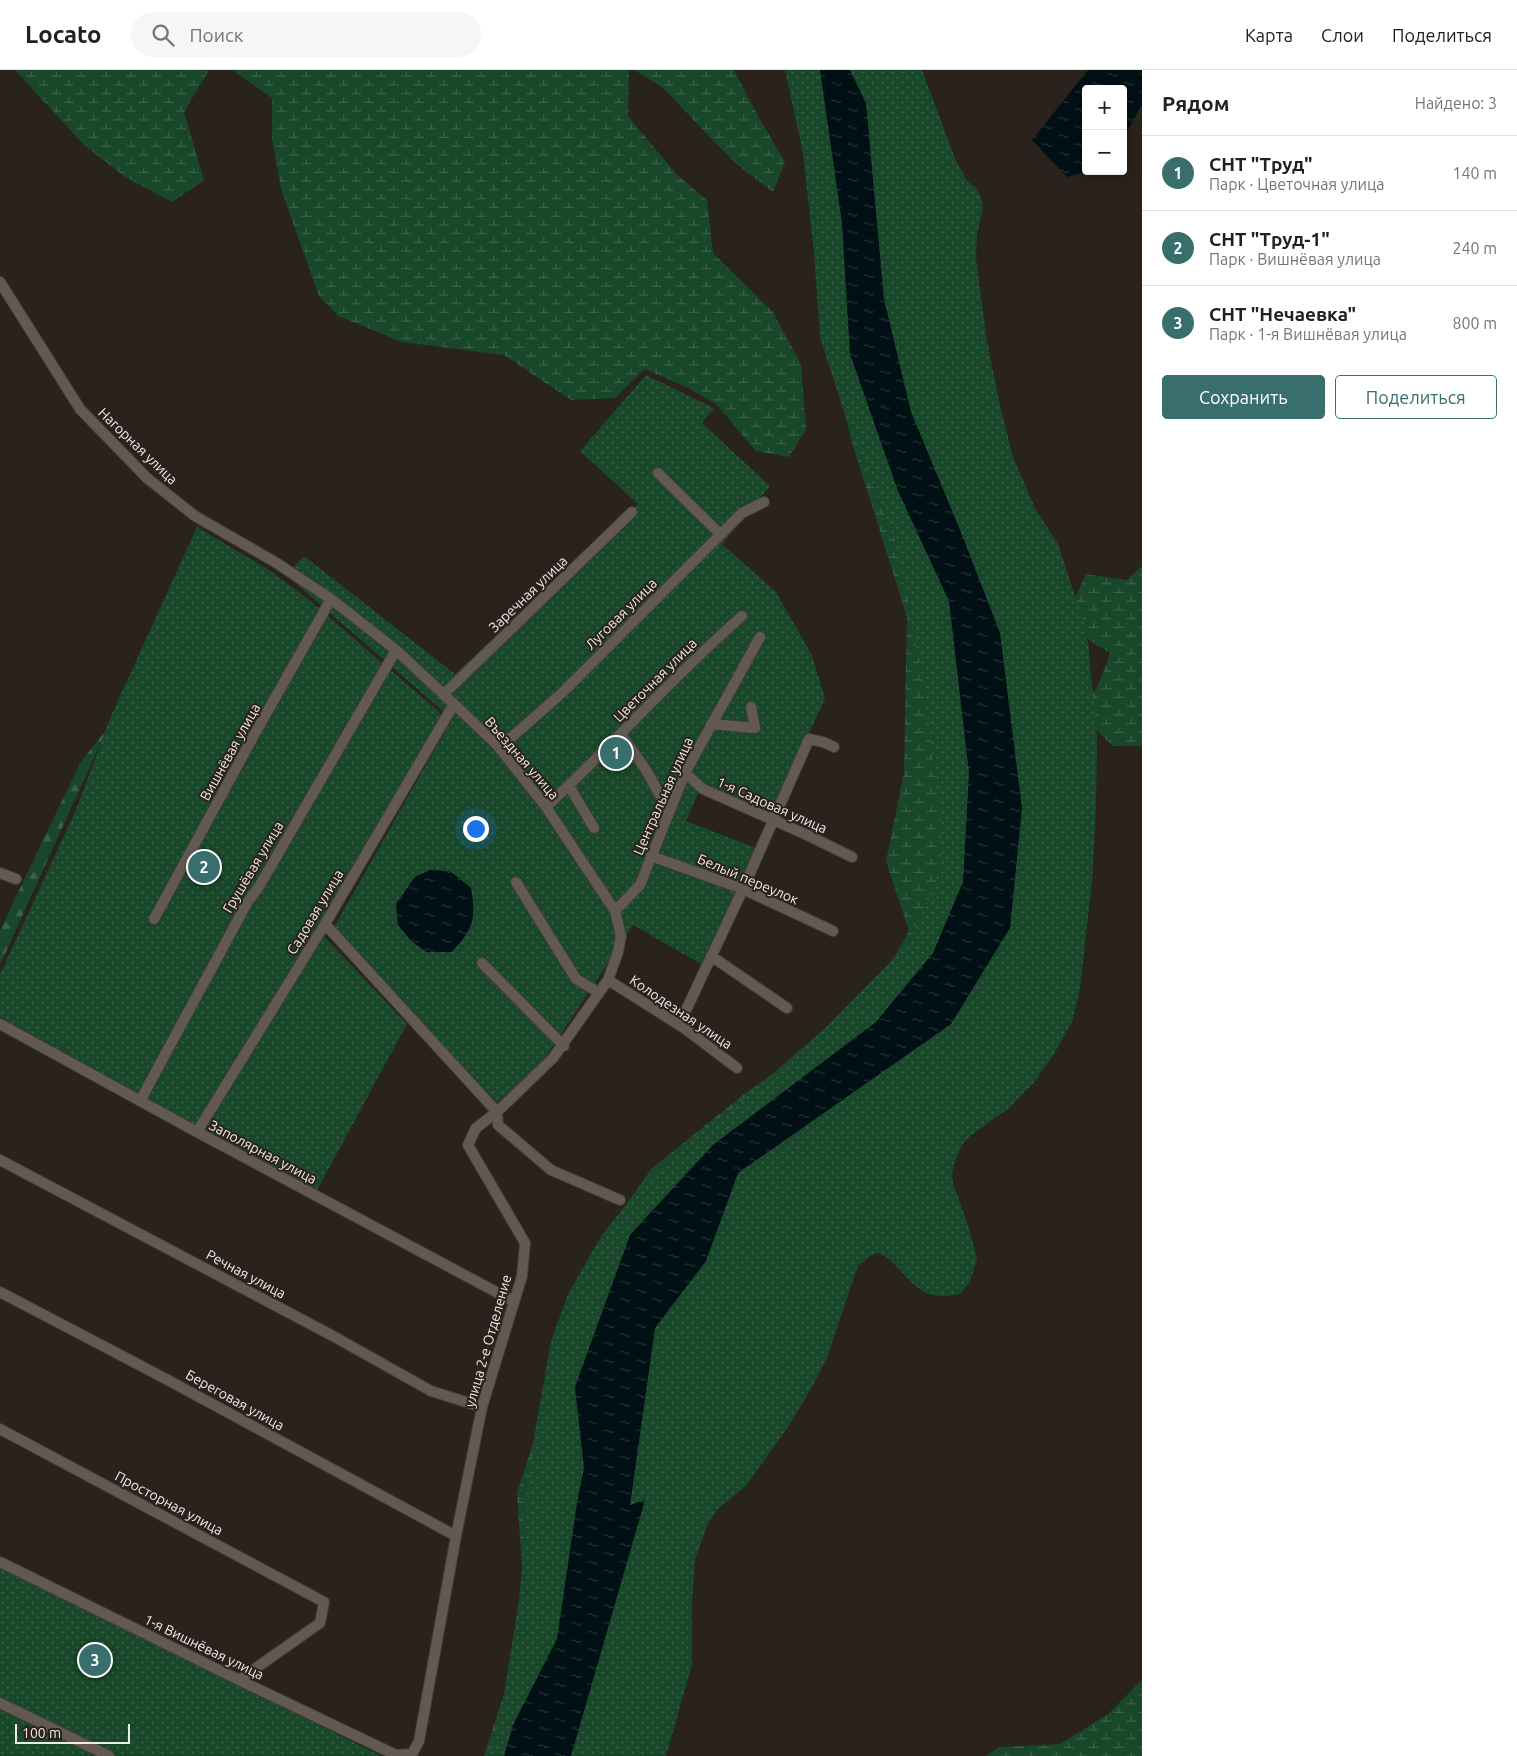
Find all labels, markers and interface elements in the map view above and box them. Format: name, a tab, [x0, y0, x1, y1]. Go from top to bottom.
search box	[131, 12, 481, 57]
text: Locato	[25, 21, 101, 48]
icon: search	[149, 21, 177, 49]
text: Поиск	[189, 24, 244, 46]
text: Карта	[1245, 25, 1293, 45]
text: Слои	[1321, 25, 1364, 45]
text: Поделиться	[1392, 25, 1492, 45]
map controls	[1082, 85, 1127, 175]
button: +	[1082, 85, 1127, 130]
text: Рядом	[1162, 91, 1230, 115]
text: Найдено: 3	[1415, 94, 1497, 112]
button: −	[1082, 130, 1127, 175]
text: СНТ "Труд"	[1209, 153, 1313, 175]
text: 1	[1173, 164, 1183, 182]
text: 140 m	[1452, 164, 1497, 182]
text: Парк · Цветочная улица	[1209, 175, 1385, 193]
text: СНТ "Труд-1"	[1209, 228, 1330, 250]
text: 2	[1173, 239, 1183, 257]
text: 240 m	[1452, 239, 1497, 257]
text: Парк · Вишнёвая улица	[1209, 250, 1381, 268]
text: СНТ "Нечаевка"	[1209, 303, 1356, 325]
text: 3	[1173, 314, 1183, 332]
text: 800 m	[1452, 314, 1497, 332]
text: Парк · 1-я Вишнёвая улица	[1209, 325, 1407, 343]
button: Сохранить	[1162, 375, 1325, 419]
button: Поделиться	[1335, 375, 1497, 419]
street label: Нагорная улица	[95, 404, 181, 488]
street label: Заречная улица	[485, 553, 571, 635]
street label: Луговая улица	[582, 575, 660, 653]
street label: Цветочная улица	[610, 635, 700, 725]
street label: Вишнёвая улица	[197, 701, 263, 803]
street label: Въездная улица	[482, 713, 562, 803]
pin: 1	[600, 734, 632, 772]
street label: Центральная улица	[630, 735, 696, 857]
street label: 1-я Садовая улица	[714, 774, 830, 836]
your location	[463, 816, 489, 842]
street label: Грушёвая улица	[219, 818, 287, 916]
pin: 2	[188, 848, 220, 886]
street label: Белый переулок	[695, 850, 801, 908]
street label: Садовая улица	[283, 867, 347, 957]
street label: Колодезная улица	[627, 972, 735, 1052]
street label: Заполярная улица	[206, 1117, 320, 1187]
street label: Речная улица	[204, 1246, 288, 1302]
street label: улица 2-е Отделение	[461, 1273, 515, 1409]
street label: Береговая улица	[183, 1366, 287, 1434]
street label: Просторная улица	[112, 1468, 226, 1538]
street label: 1-я Вишнёвая улица	[142, 1611, 266, 1683]
pin: 3	[79, 1641, 111, 1679]
scale bar	[15, 1721, 130, 1744]
text: 100 m	[22, 1725, 61, 1741]

